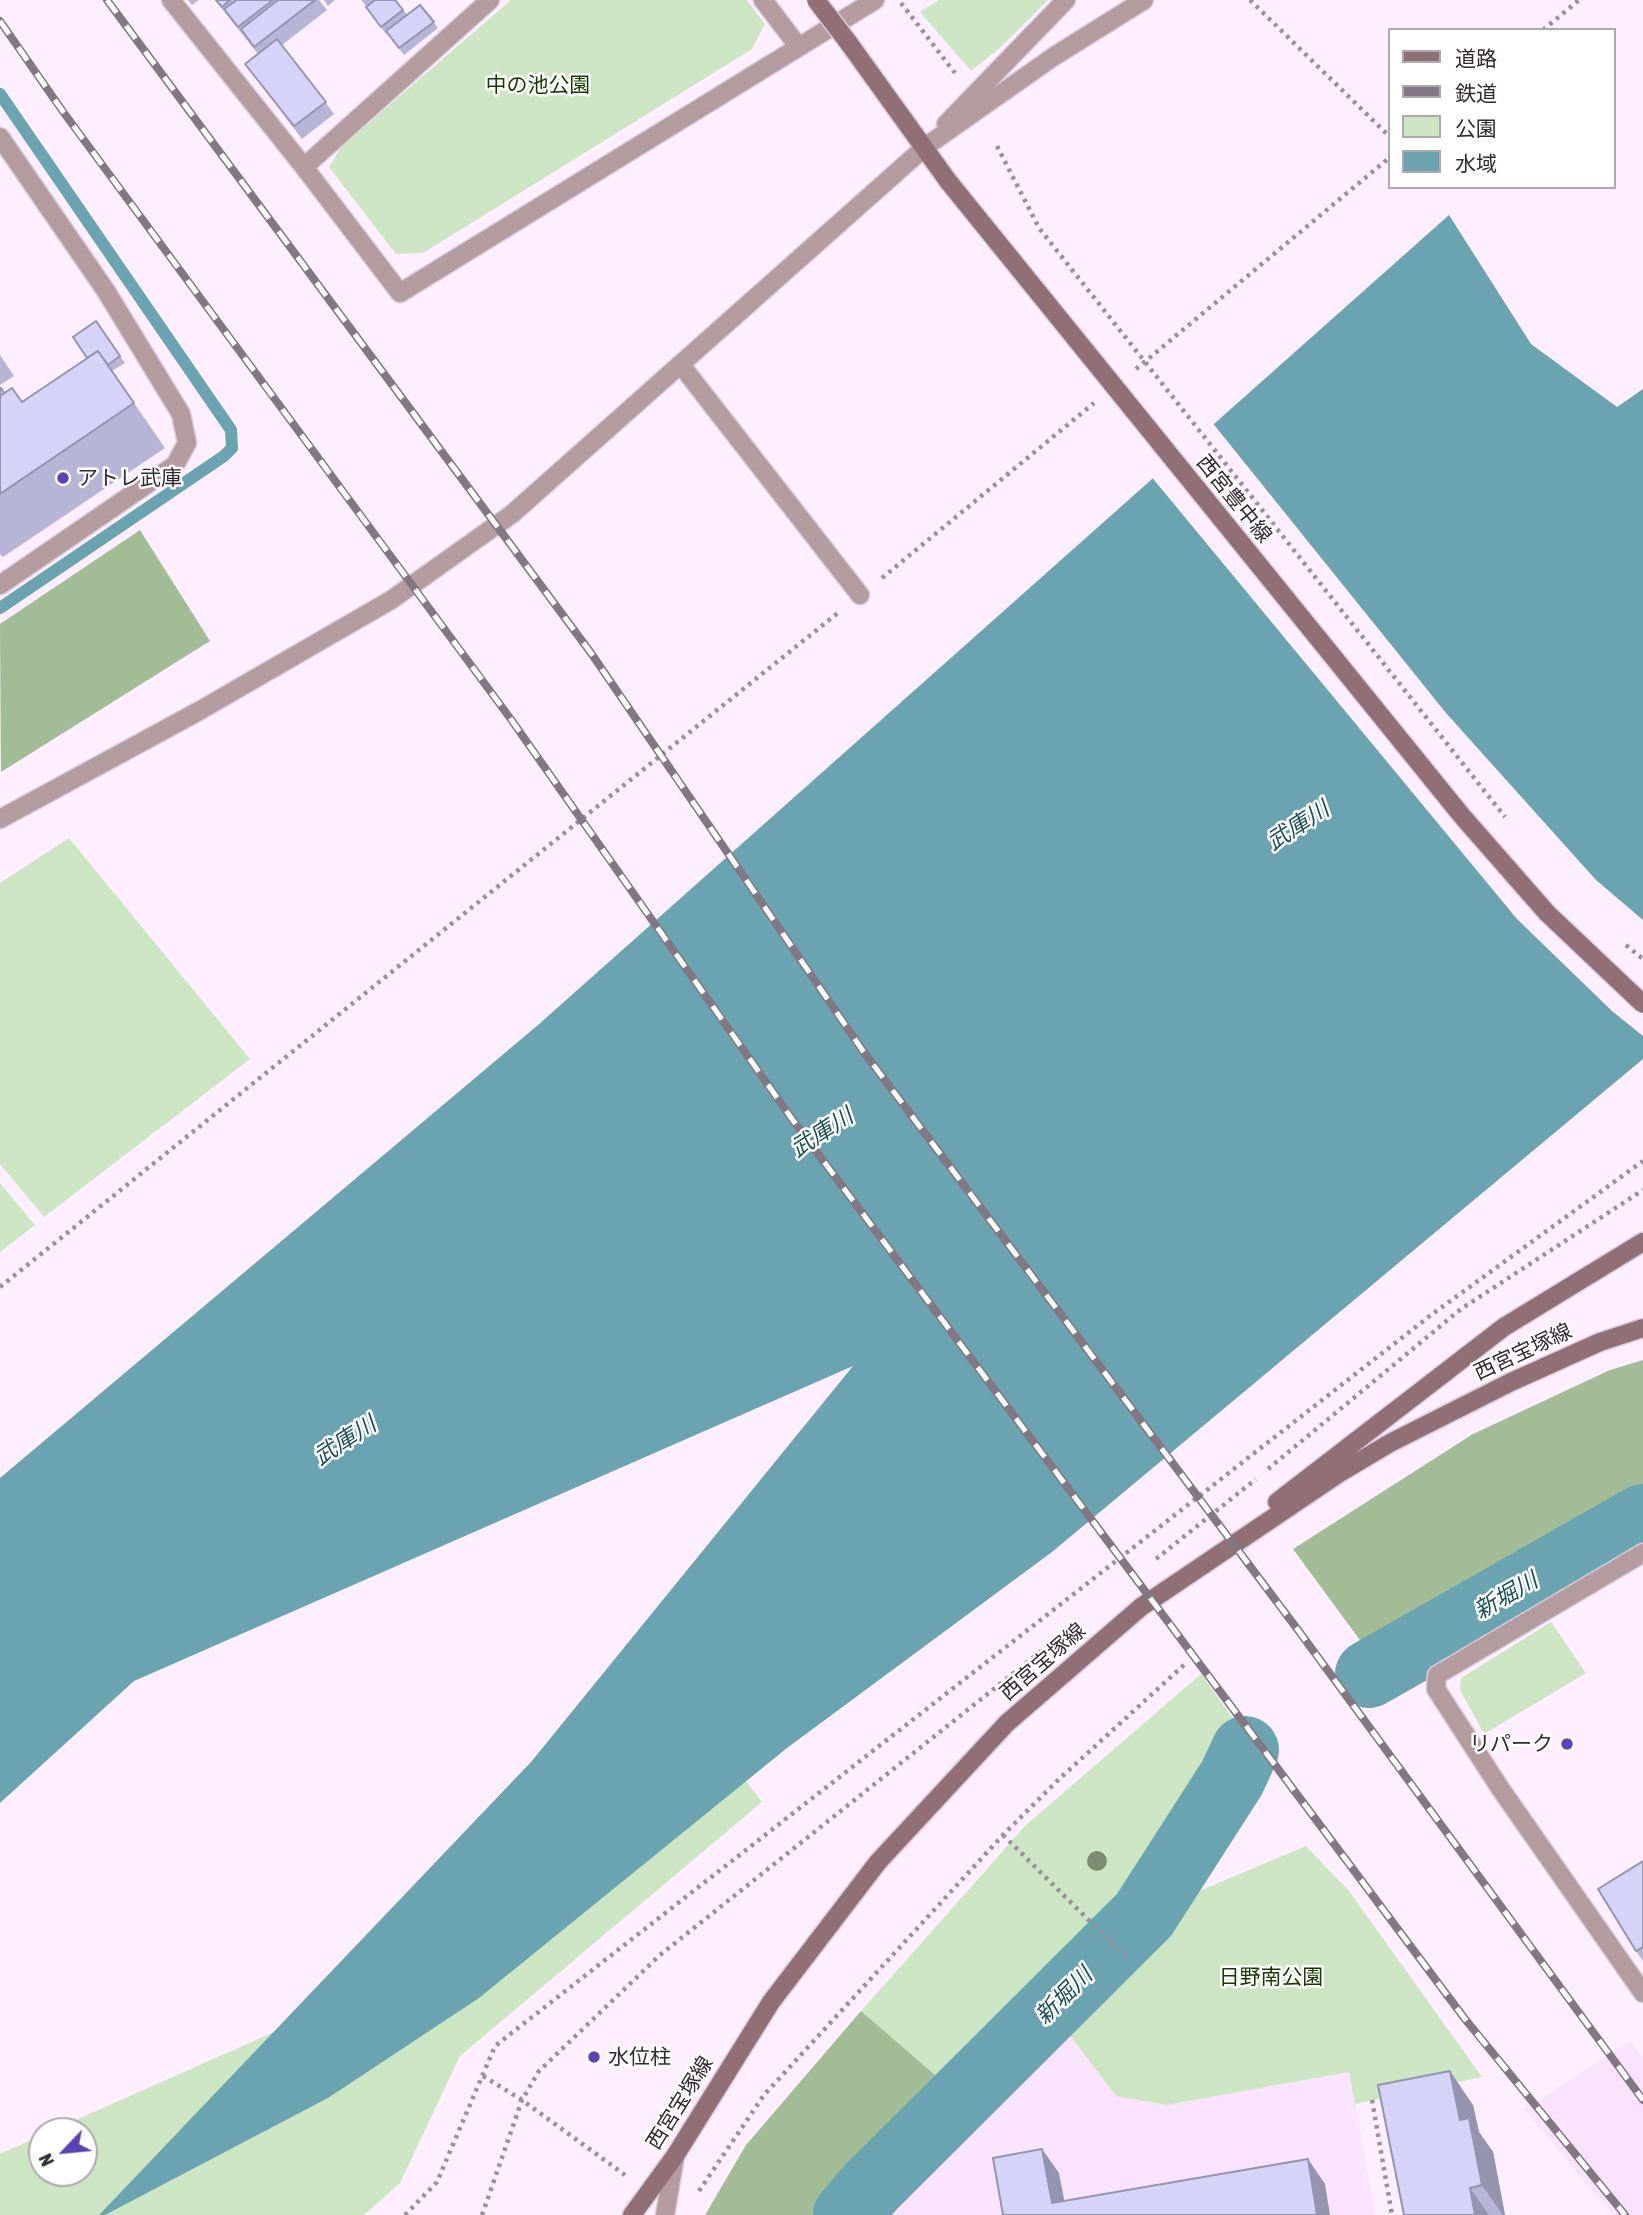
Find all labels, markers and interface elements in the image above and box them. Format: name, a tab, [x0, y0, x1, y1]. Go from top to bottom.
legend	[1388, 28, 1615, 189]
text: 道路	[1455, 46, 1497, 70]
park label: 中の池公園	[486, 72, 590, 98]
text: 鉄道	[1455, 81, 1497, 105]
text: 公園	[1455, 116, 1497, 140]
text: 水域	[1455, 151, 1497, 175]
street label: 西宮豊中線	[1191, 450, 1277, 548]
place label: アトレ武庫	[77, 465, 182, 491]
marker: アトレ武庫	[55, 470, 71, 486]
water label: 武庫川	[1262, 796, 1334, 856]
water label: 武庫川	[786, 1103, 858, 1163]
street label: 西宮宝塚線	[1470, 1318, 1576, 1386]
water label: 武庫川	[309, 1411, 381, 1471]
water label: 新堀川	[1469, 1567, 1543, 1625]
street label: 西宮宝塚線	[995, 1618, 1091, 1706]
place label: リパーク	[1469, 1731, 1553, 1757]
marker: リパーク	[1559, 1736, 1575, 1752]
water label: 新堀川	[1030, 1962, 1098, 2030]
park label: 日野南公園	[1219, 1964, 1323, 1990]
place label: 水位柱	[608, 2044, 671, 2070]
marker: 水位柱	[586, 2049, 602, 2065]
street label: 西宮宝塚線	[641, 2052, 719, 2154]
north arrow	[28, 2117, 98, 2187]
text: N	[34, 2150, 58, 2170]

